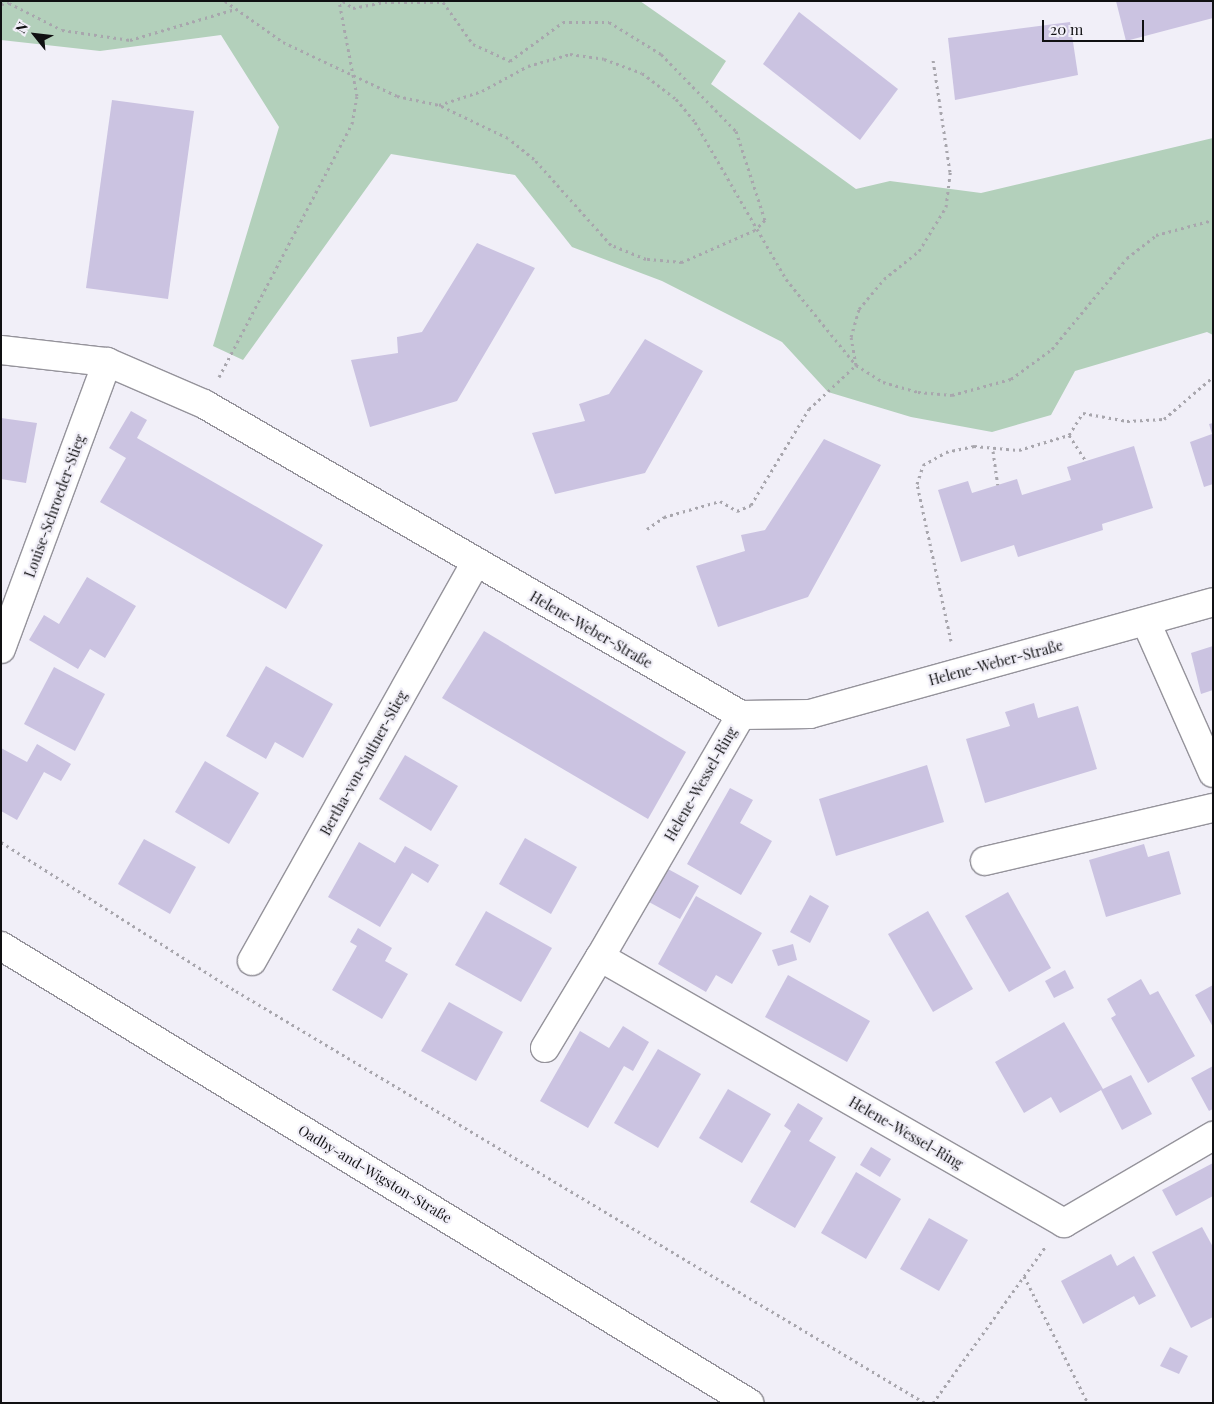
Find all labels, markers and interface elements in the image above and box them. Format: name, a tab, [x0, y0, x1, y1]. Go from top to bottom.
north arrow	[10, 10, 60, 60]
scale bar	[1044, 10, 1146, 42]
text: N	[11, 18, 32, 37]
text: 20 m	[1050, 19, 1083, 39]
street label: Louise-Schroeder-Stieg	[21, 432, 89, 580]
street label: Helene-Weber-Straße	[527, 588, 655, 672]
street label: Helene-Weber-Straße	[927, 637, 1065, 689]
street label: Bertha-von-Suttner-Stieg	[317, 688, 411, 838]
street label: Helene-Wessel-Ring	[661, 724, 741, 844]
street label: Helene-Wessel-Ring	[846, 1093, 966, 1173]
street label: Oadby-and-Wigston-Straße	[295, 1121, 455, 1227]

